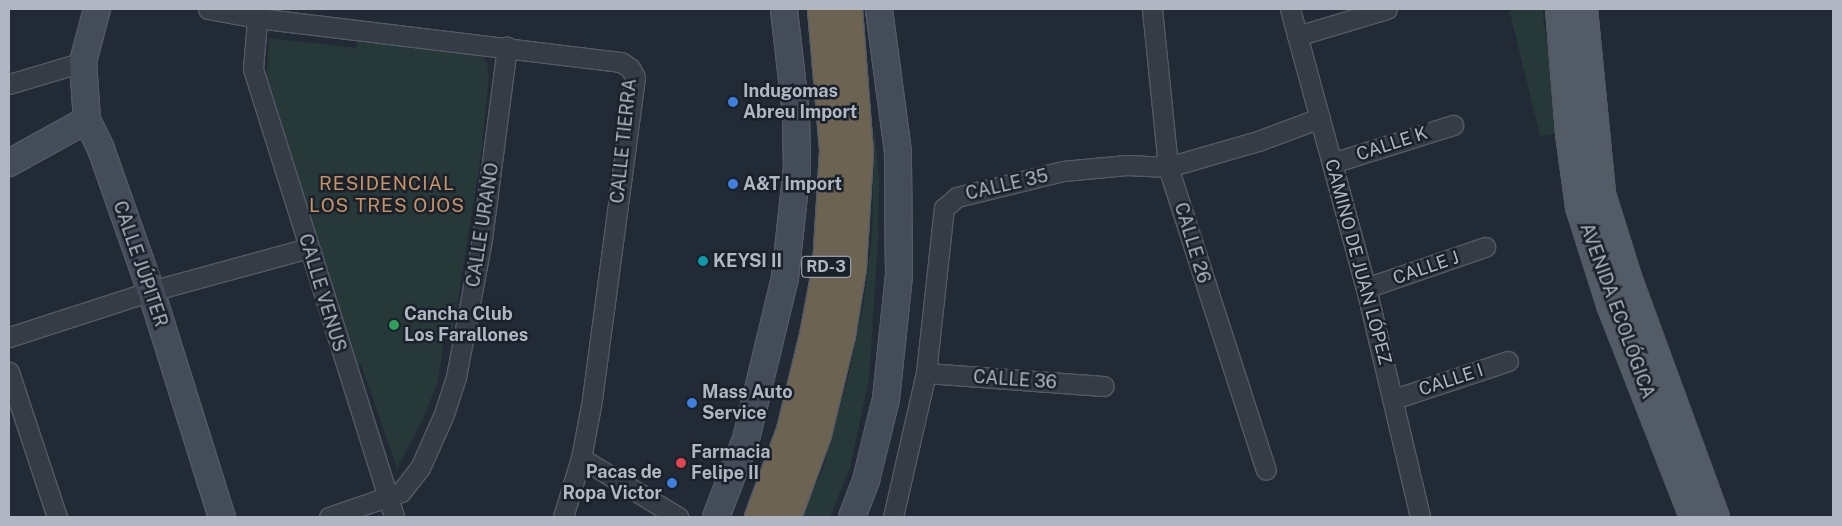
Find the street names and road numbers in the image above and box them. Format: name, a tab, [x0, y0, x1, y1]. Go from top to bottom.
street label: CALLE TIERRA	[607, 77, 641, 205]
street label: CALLE K	[1354, 122, 1430, 166]
street label: CAMINO DE JUAN LÓPEZ	[1320, 157, 1396, 367]
street label: CALLE URANO	[463, 161, 503, 289]
street label: CALLE 35	[964, 165, 1050, 205]
street label: CALLE JÚPITER	[108, 198, 172, 330]
street label: CALLE 26	[1170, 200, 1214, 286]
street label: AVENIDA ECOLÓGICA	[1575, 220, 1659, 402]
street label: CALLE VENUS	[294, 231, 350, 355]
street label: CALLE J	[1390, 247, 1462, 289]
road number: RD-3	[801, 253, 851, 280]
street label: CALLE I	[1416, 359, 1486, 401]
street label: CALLE 36	[973, 366, 1057, 394]

